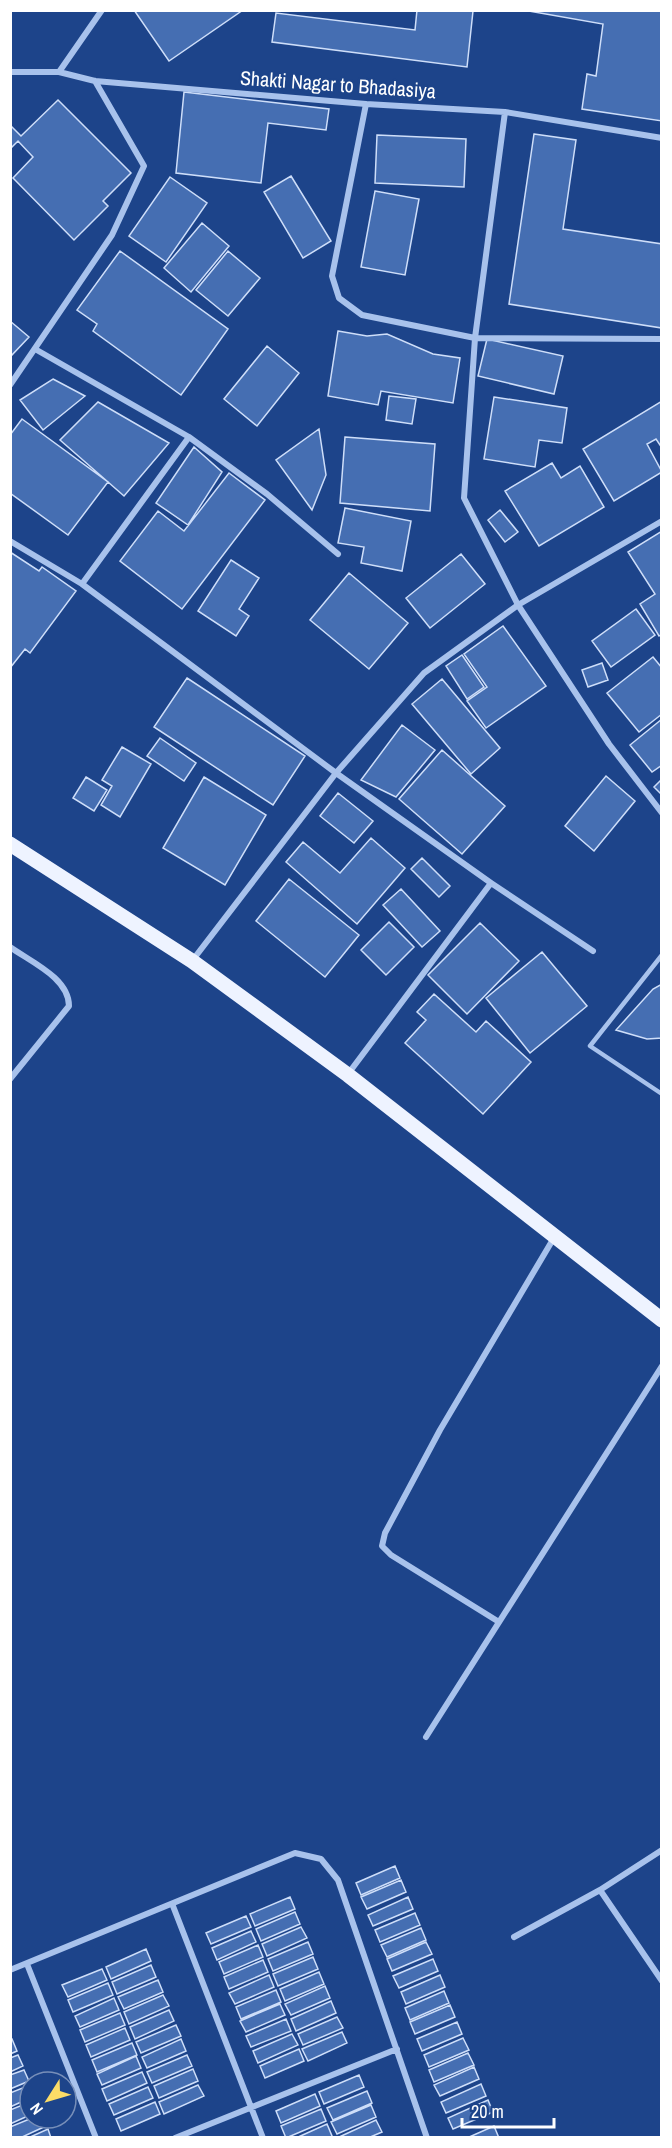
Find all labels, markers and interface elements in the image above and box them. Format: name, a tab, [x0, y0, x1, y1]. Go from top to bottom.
street label: Shakti Nagar to Bhadasiya	[239, 64, 437, 104]
north arrow	[18, 2070, 78, 2130]
scale bar	[462, 2091, 554, 2129]
text: N	[24, 2099, 48, 2119]
text: 20 m	[471, 2099, 504, 2124]

